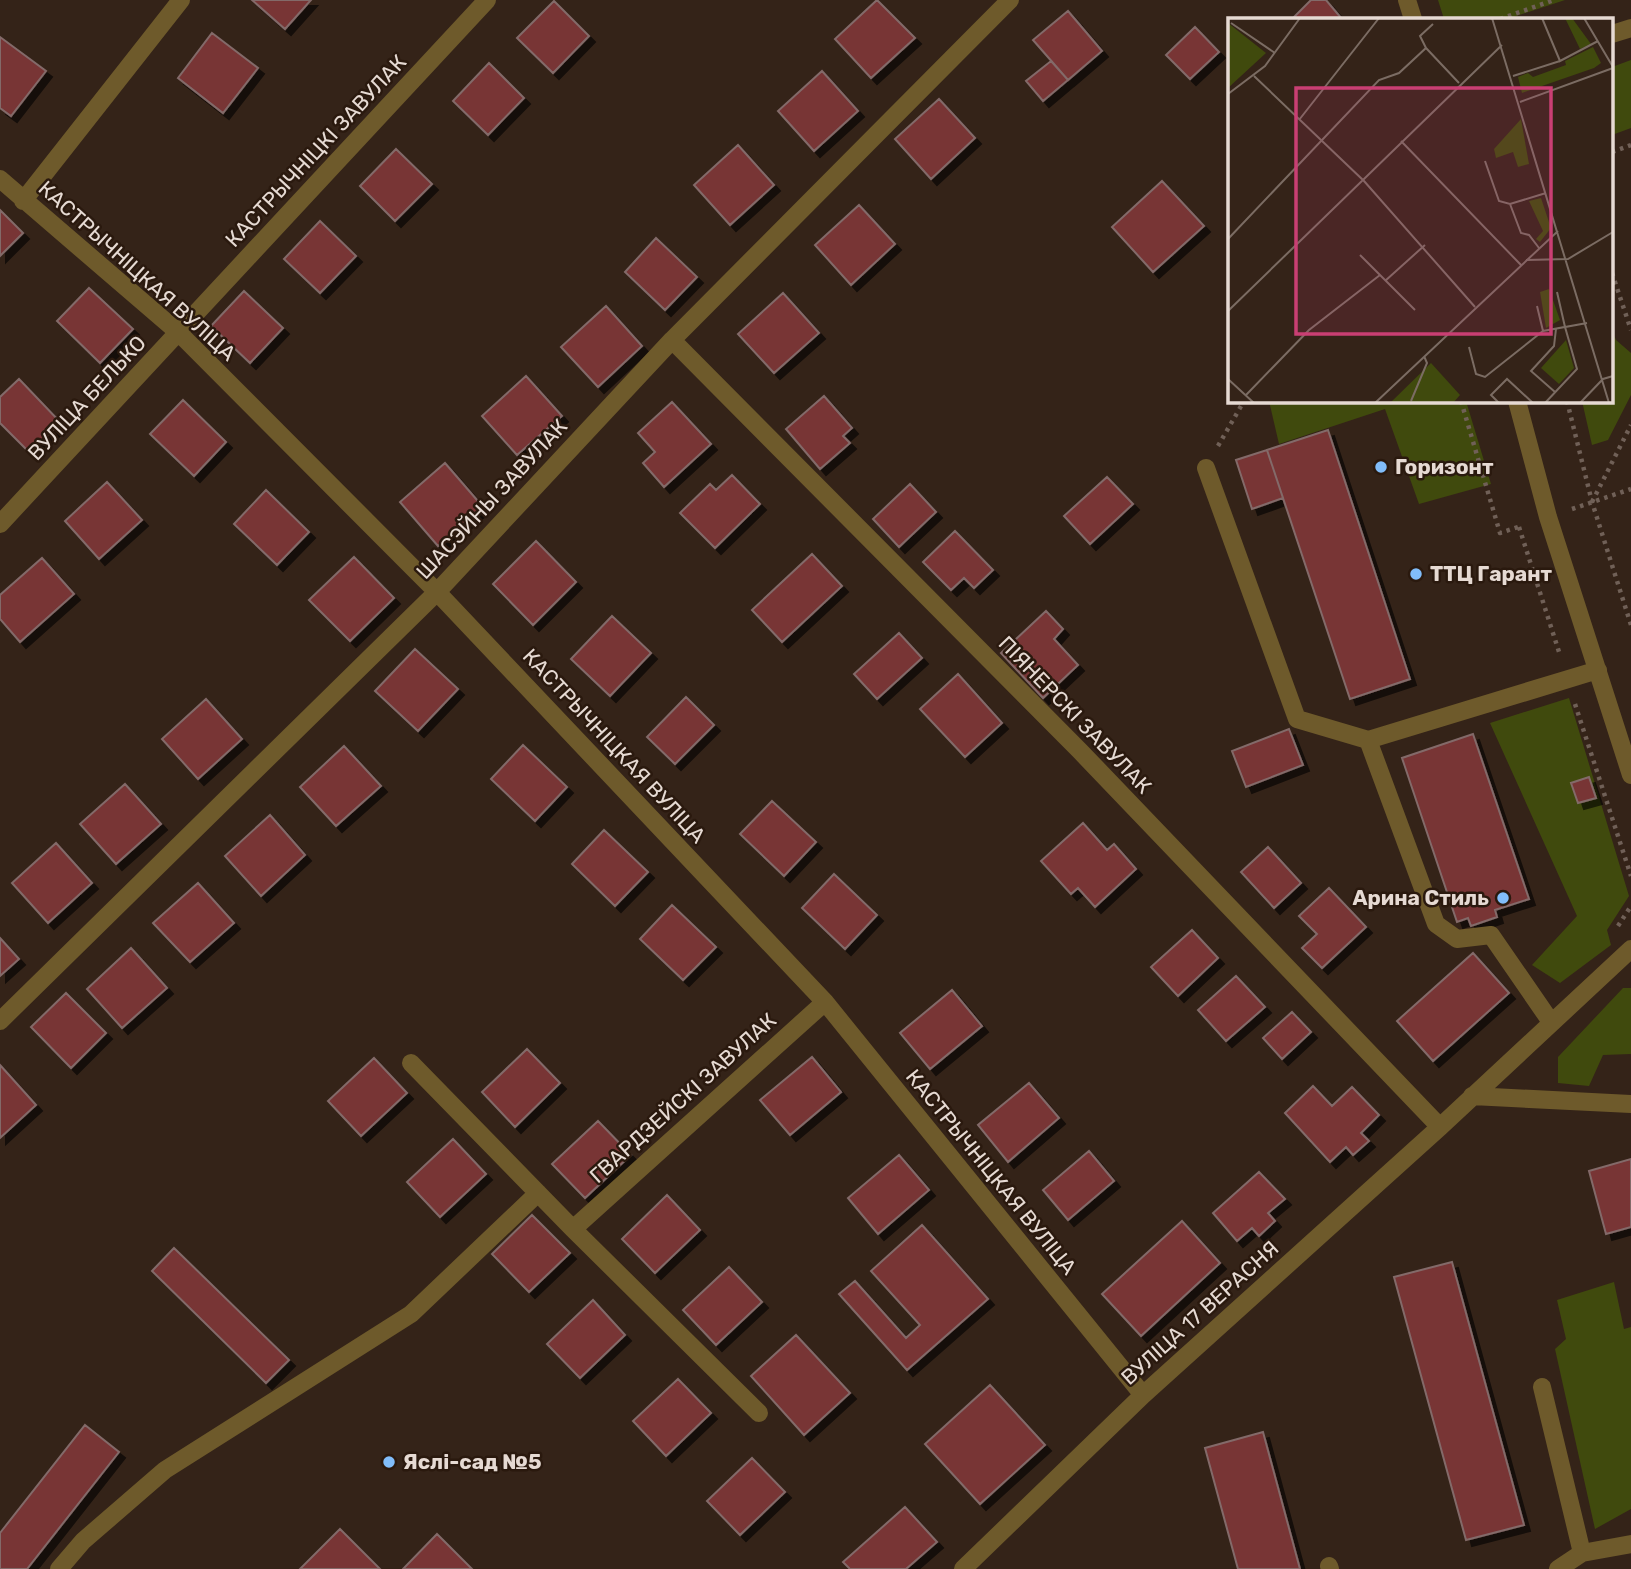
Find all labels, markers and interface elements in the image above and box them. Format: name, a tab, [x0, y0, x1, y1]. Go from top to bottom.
inset map	[1228, 18, 1614, 402]
street label: КАСТРЫЧНІЦКІ ЗАВУЛАК	[220, 49, 411, 252]
street label: КАСТРЫЧНІЦКАЯ ВУЛІЦА	[34, 175, 241, 366]
street label: ВУЛІЦА БЕЛЬКО	[22, 330, 151, 465]
street label: ШАСЭЙНЫ ЗАВУЛАК	[411, 413, 572, 584]
place label: Горизонт	[1395, 454, 1494, 479]
marker: Горизонт	[1373, 459, 1389, 475]
place label: ТТЦ Гарант	[1430, 561, 1553, 586]
marker: ТТЦ Гарант	[1408, 566, 1424, 582]
street label: ПІЯНЕРСКІ ЗАВУЛАК	[994, 631, 1157, 799]
street label: КАСТРЫЧНІЦКАЯ ВУЛІЦА	[518, 643, 711, 848]
place label: Арина Стиль	[1353, 885, 1489, 910]
marker: Арина Стиль	[1495, 890, 1511, 906]
street label: ГВАРДЗЕЙСКІ ЗАВУЛАК	[584, 1007, 781, 1188]
street label: КАСТРЫЧНІЦКАЯ ВУЛІЦА	[901, 1064, 1082, 1279]
street label: ВУЛІЦА 17 ВЕРАСНЯ	[1116, 1235, 1283, 1390]
place label: Яслі-сад №5	[403, 1449, 542, 1474]
marker: Яслі-сад №5	[381, 1454, 397, 1470]

